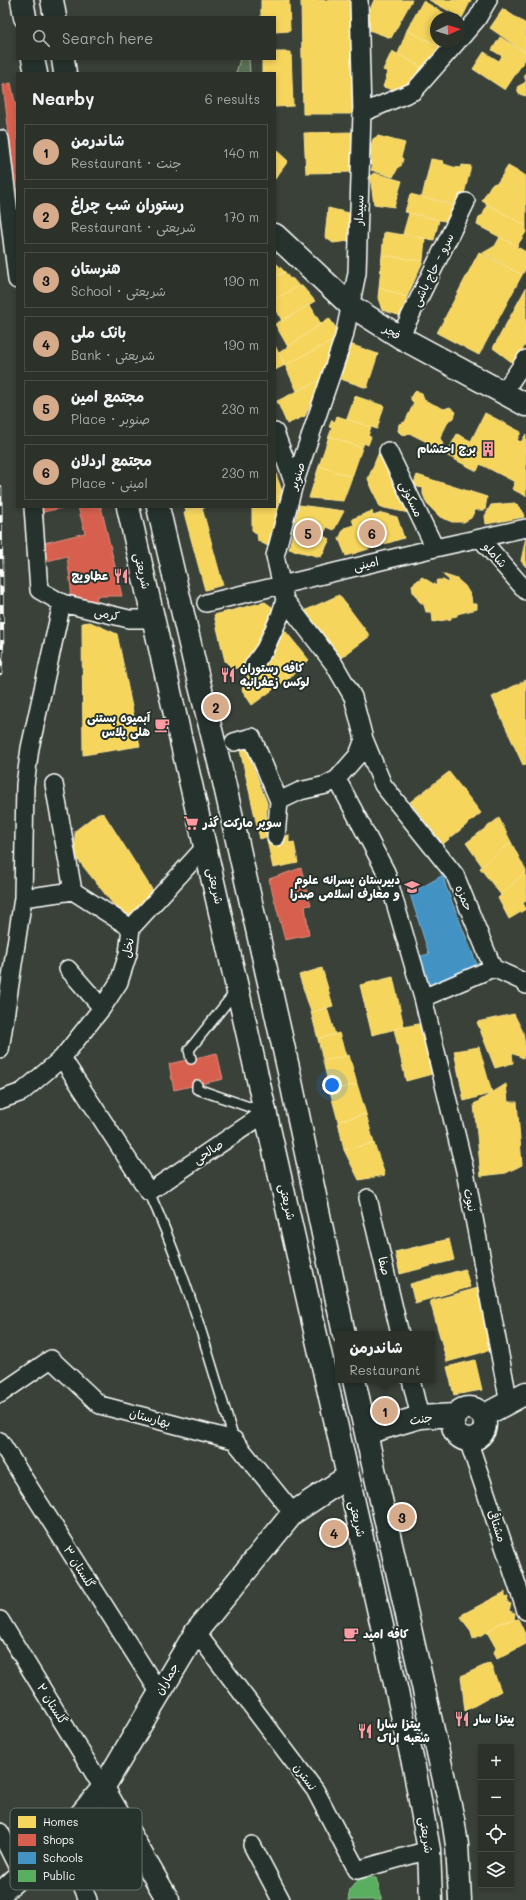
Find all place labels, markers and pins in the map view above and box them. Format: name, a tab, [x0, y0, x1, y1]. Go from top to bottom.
place label: برج احتشام	[417, 440, 476, 458]
building icon: برج احتشام	[479, 440, 497, 458]
pin: 5	[295, 518, 321, 548]
pin: 6	[359, 518, 385, 548]
place label: عطاویچ	[72, 567, 109, 584]
restaurant icon: عطاویچ	[112, 567, 130, 585]
place label: کافه رستوران لوکس زعفرانیه	[240, 659, 310, 690]
restaurant icon: کافه رستوران لوکس زعفرانیه	[219, 666, 237, 684]
pin: 2	[203, 692, 229, 722]
place label: آبمیوه بستنی هلی پلاس	[87, 709, 151, 740]
cafe icon: آبمیوه بستنی هلی پلاس	[153, 716, 171, 734]
supermarket icon: سوپر مارکت گذر	[182, 814, 200, 832]
place label: سوپر مارکت گذر	[202, 814, 281, 831]
place label: دبیرستان پسرانه علوم و معارف اسلامی صدرا	[290, 871, 400, 902]
school or university icon: دبیرستان پسرانه علوم و معارف اسلامی صدرا	[403, 878, 421, 896]
pin: 1	[372, 1396, 398, 1426]
pin: 3	[389, 1502, 415, 1532]
pin: 4	[321, 1518, 347, 1548]
cafe icon: کافه امید	[342, 1625, 360, 1643]
place label: کافه امید	[363, 1625, 409, 1641]
restaurant icon: پیتزا سار	[453, 1710, 471, 1728]
place label: پیتزا سار	[473, 1710, 515, 1727]
place label: پیتزا سارا شعبه اراک	[377, 1715, 430, 1745]
restaurant icon: پیتزا سارا شعبه اراک	[356, 1722, 374, 1740]

